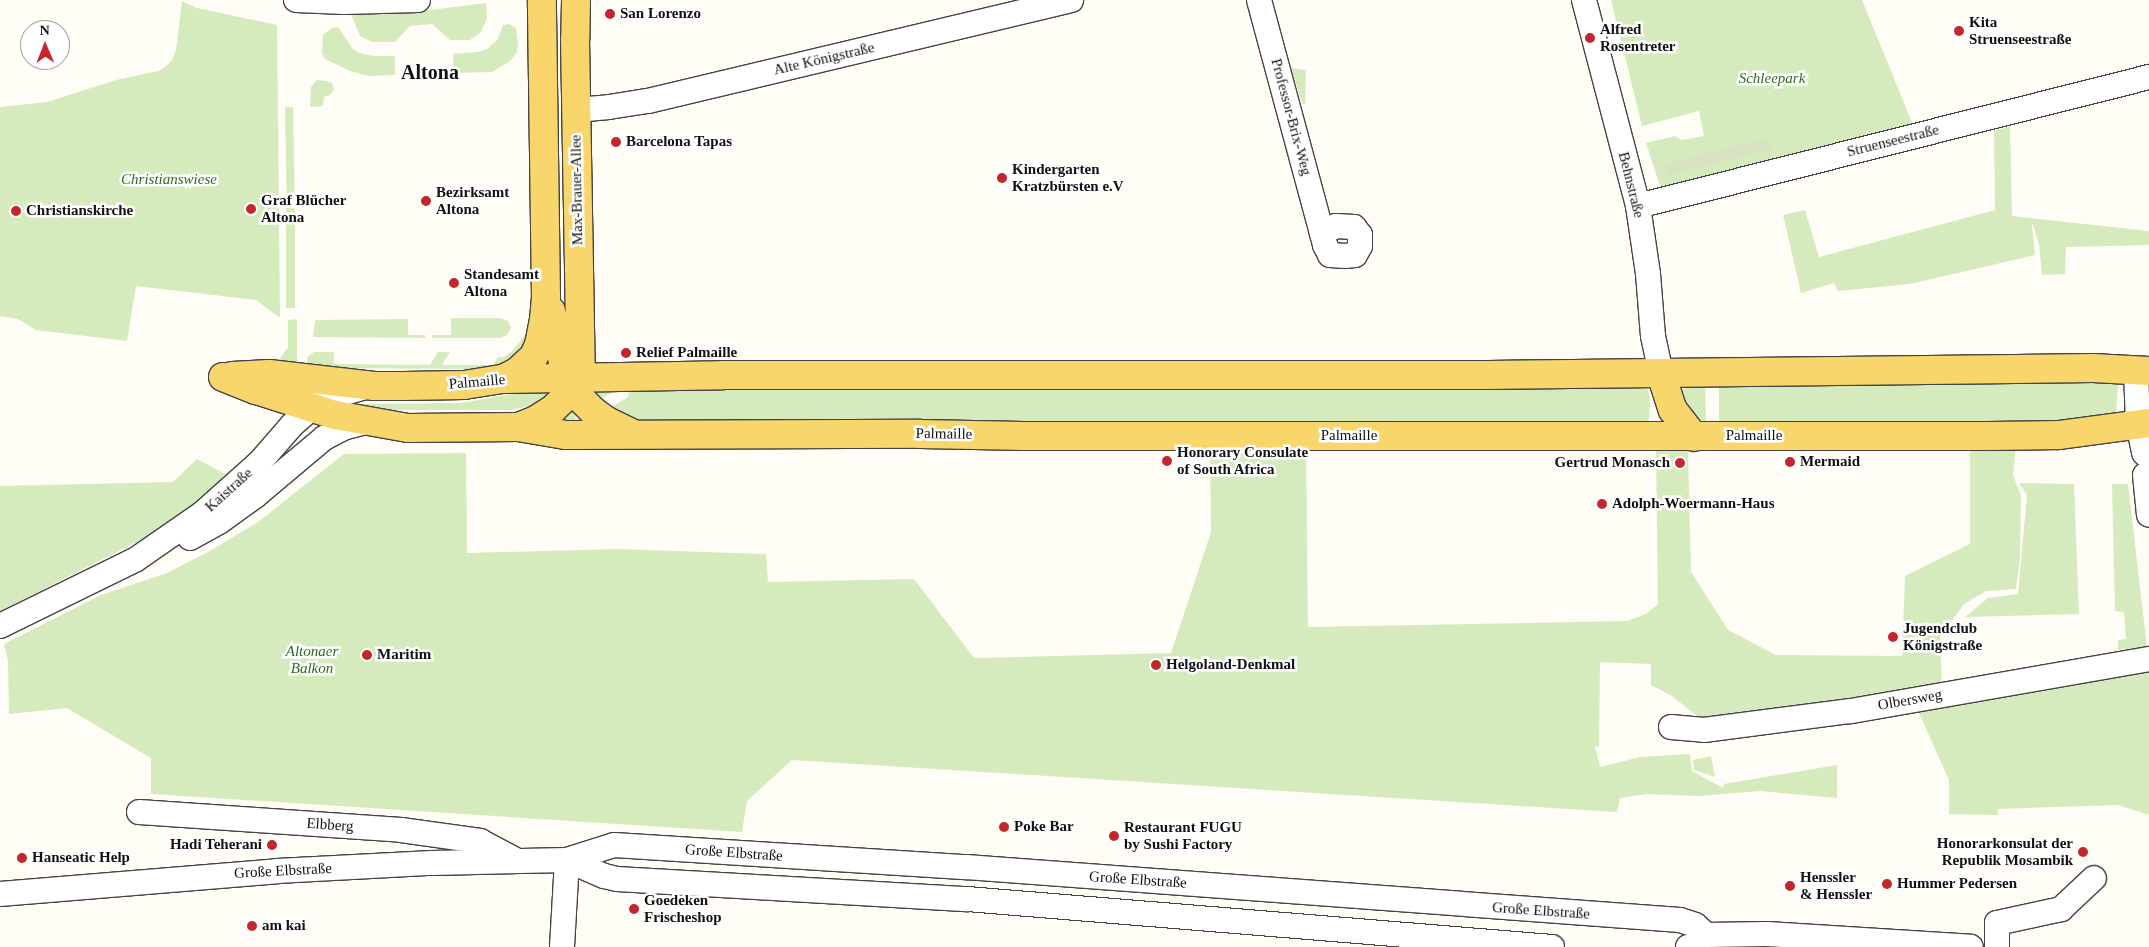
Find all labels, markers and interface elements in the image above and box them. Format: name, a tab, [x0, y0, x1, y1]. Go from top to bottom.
place label: San Lorenzo	[620, 5, 701, 23]
marker: San Lorenzo	[604, 8, 616, 20]
place label: Kita Struenseestraße	[1969, 13, 2071, 48]
north arrow	[20, 20, 70, 70]
place label: Alfred Rosentreter	[1600, 20, 1676, 55]
text: N	[40, 23, 50, 38]
marker: Kita Struenseestraße	[1953, 25, 1965, 37]
marker: Alfred Rosentreter	[1584, 32, 1596, 44]
street label: Alte Königstraße	[772, 39, 876, 79]
street label: Professor-Brix-Weg	[1267, 57, 1315, 177]
district label: Altona	[401, 60, 459, 84]
park label: Schleepark	[1739, 70, 1805, 88]
street label: Struenseestraße	[1845, 121, 1941, 161]
place label: Barcelona Tapas	[626, 133, 732, 151]
street label: Max-Brauer-Allee	[567, 135, 587, 245]
marker: Barcelona Tapas	[610, 136, 622, 148]
street label: Behnstraße	[1614, 150, 1648, 220]
place label: Kindergarten Kratzbürsten e.V	[1012, 160, 1124, 195]
park label: Christianswiese	[121, 171, 217, 189]
marker: Kindergarten Kratzbürsten e.V	[996, 172, 1008, 184]
place label: Bezirksamt Altona	[436, 183, 509, 218]
place label: Graf Blücher Altona	[261, 191, 346, 226]
marker: Bezirksamt Altona	[420, 195, 432, 207]
place label: Christianskirche	[26, 202, 133, 220]
marker: Graf Blücher Altona	[245, 203, 257, 215]
marker: Christianskirche	[10, 205, 22, 217]
place label: Standesamt Altona	[464, 265, 539, 300]
marker: Standesamt Altona	[448, 277, 460, 289]
place label: Relief Palmaille	[636, 344, 737, 362]
marker: Relief Palmaille	[620, 347, 632, 359]
street label: Palmaille	[448, 371, 506, 393]
street label: Palmaille	[916, 425, 972, 443]
street label: Palmaille	[1321, 427, 1377, 445]
street label: Palmaille	[1726, 427, 1782, 445]
place label: Honorary Consulate of South Africa	[1177, 443, 1308, 478]
place label: Mermaid	[1800, 453, 1860, 471]
place label: Gertrud Monasch	[1555, 454, 1670, 472]
marker: Honorary Consulate of South Africa	[1161, 455, 1173, 467]
marker: Mermaid	[1784, 456, 1796, 468]
marker: Gertrud Monasch	[1674, 457, 1686, 469]
street label: Kaistraße	[202, 464, 256, 516]
place label: Adolph-Woermann-Haus	[1612, 495, 1775, 513]
marker: Adolph-Woermann-Haus	[1596, 498, 1608, 510]
place label: Jugendclub Königstraße	[1903, 619, 1982, 654]
marker: Jugendclub Königstraße	[1887, 631, 1899, 643]
park label: Altonaer Balkon	[286, 642, 338, 677]
place label: Maritim	[377, 646, 431, 664]
marker: Maritim	[361, 649, 373, 661]
place label: Helgoland-Denkmal	[1166, 656, 1295, 674]
marker: Helgoland-Denkmal	[1150, 659, 1162, 671]
street label: Olbersweg	[1876, 685, 1944, 715]
street label: Elbberg	[306, 814, 354, 836]
place label: Poke Bar	[1014, 818, 1074, 836]
place label: Restaurant FUGU by Sushi Factory	[1124, 818, 1242, 853]
marker: Poke Bar	[998, 821, 1010, 833]
marker: Restaurant FUGU by Sushi Factory	[1108, 830, 1120, 842]
place label: Honorarkonsulat der Republik Mosambik	[1937, 834, 2073, 869]
place label: Hadi Teherani	[170, 836, 262, 854]
marker: Hadi Teherani	[266, 839, 278, 851]
street label: Große Elbstraße	[685, 841, 783, 865]
marker: Honorarkonsulat der Republik Mosambik	[2077, 846, 2089, 858]
place label: Hanseatic Help	[32, 849, 130, 867]
marker: Hanseatic Help	[16, 852, 28, 864]
street label: Große Elbstraße	[234, 859, 332, 883]
street label: Große Elbstraße	[1089, 868, 1187, 892]
place label: Henssler & Henssler	[1800, 868, 1872, 903]
place label: Hummer Pedersen	[1897, 875, 2017, 893]
marker: Hummer Pedersen	[1881, 878, 1893, 890]
marker: Henssler & Henssler	[1784, 880, 1796, 892]
place label: Goedeken Frischeshop	[644, 891, 722, 926]
street label: Große Elbstraße	[1492, 899, 1590, 923]
marker: Goedeken Frischeshop	[628, 903, 640, 915]
place label: am kai	[262, 917, 306, 935]
marker: am kai	[246, 920, 258, 932]

